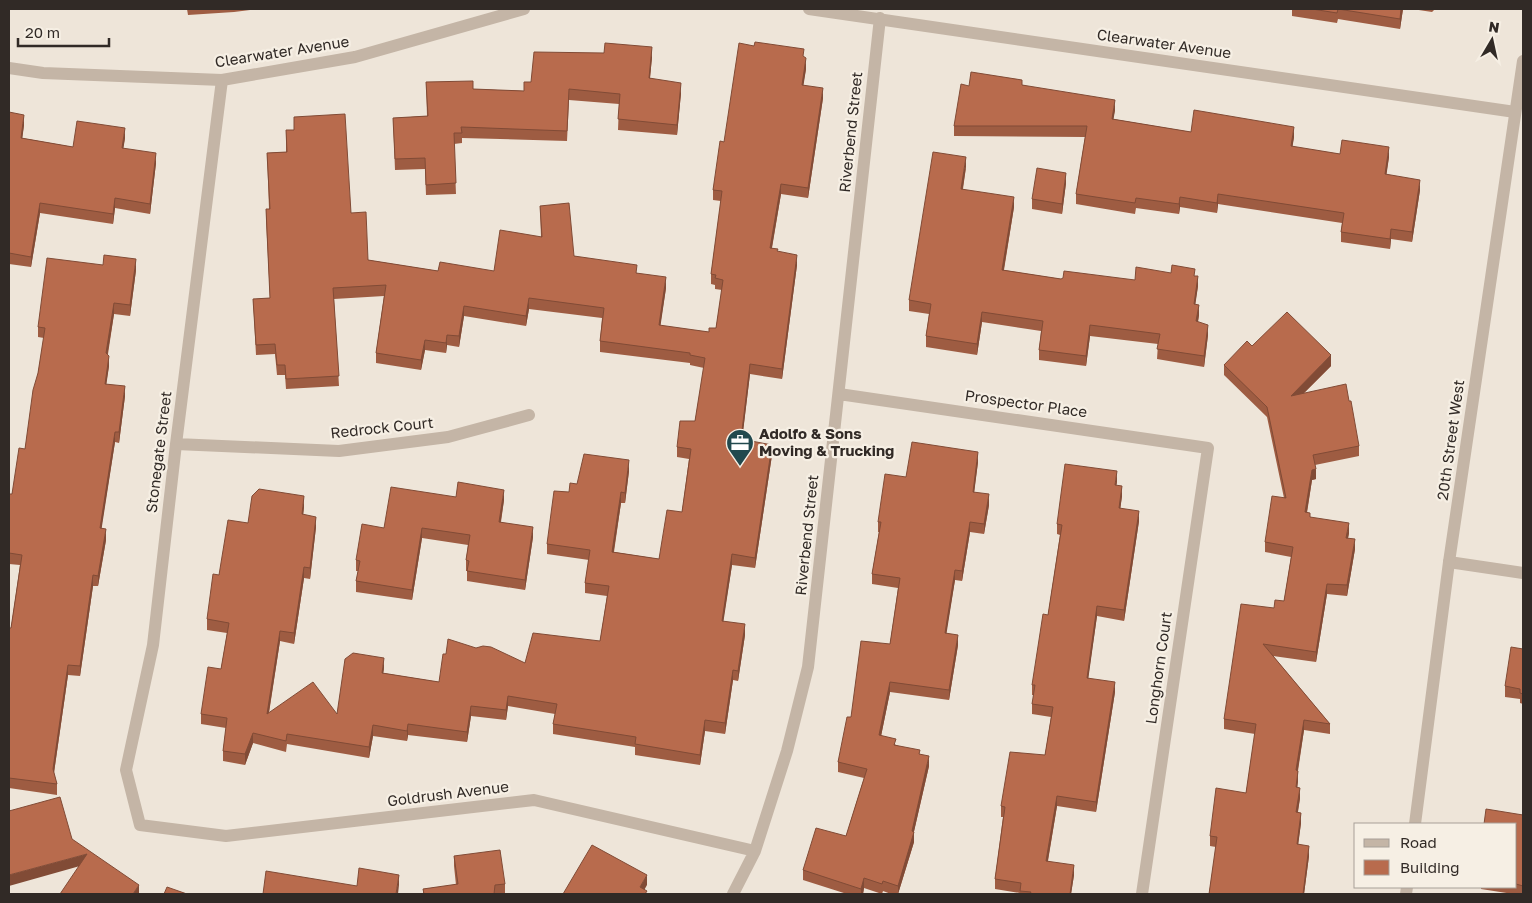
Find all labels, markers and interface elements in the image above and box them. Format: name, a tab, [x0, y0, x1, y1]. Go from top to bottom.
scale bar	[18, 15, 109, 47]
north arrow	[1467, 15, 1517, 65]
text: N	[1488, 17, 1501, 36]
text: 20 m	[25, 23, 60, 41]
street label: Clearwater Avenue	[1096, 25, 1233, 61]
street label: Clearwater Avenue	[213, 31, 351, 71]
street label: Riverbend Street	[835, 71, 865, 193]
street label: 20th Street West	[1433, 378, 1467, 501]
street label: Prospector Place	[964, 386, 1089, 421]
street label: Stonegate Street	[142, 390, 174, 514]
street label: Redrock Court	[329, 413, 434, 441]
place label: Adolfo & Sons Moving & Trucking	[759, 424, 894, 459]
office icon: Adolfo & Sons Moving & Trucking	[725, 428, 755, 467]
street label: Riverbend Street	[791, 474, 821, 596]
street label: Longhorn Court	[1141, 610, 1175, 725]
street label: Goldrush Avenue	[386, 777, 510, 809]
legend	[1354, 823, 1517, 888]
text: Road	[1400, 833, 1437, 851]
text: Building	[1400, 858, 1460, 876]

